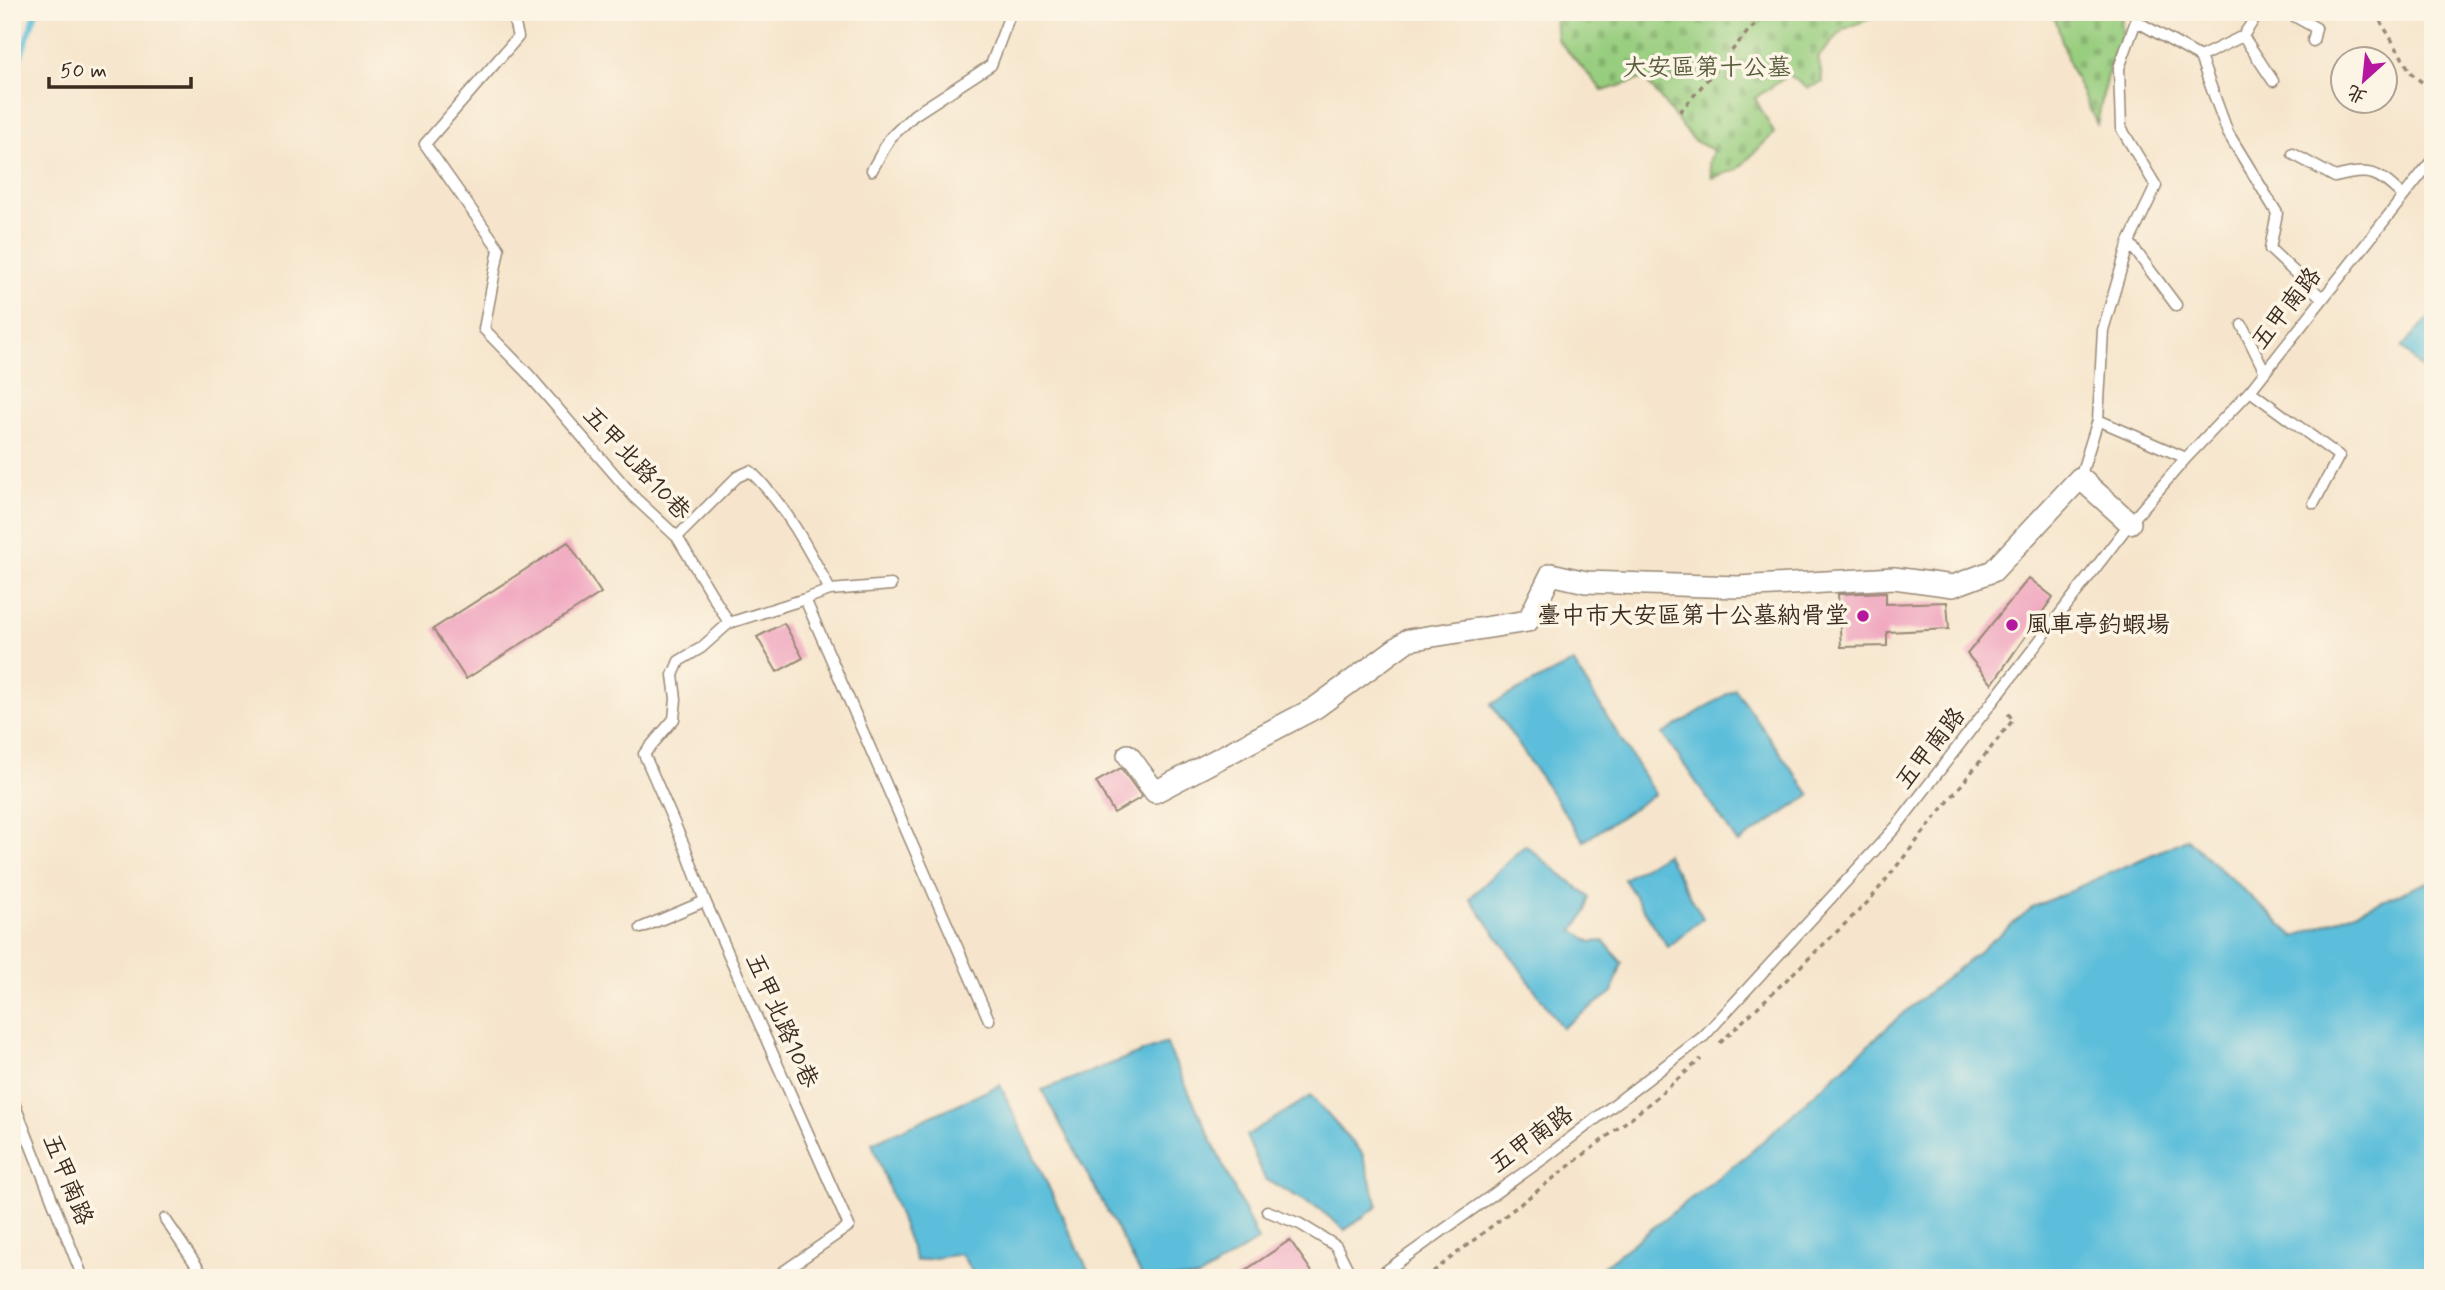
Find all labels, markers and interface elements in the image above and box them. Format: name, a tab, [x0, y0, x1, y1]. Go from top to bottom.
scale bar	[49, 46, 191, 90]
north arrow	[2330, 46, 2400, 116]
park label: 大安區第十公墓	[1623, 53, 1791, 84]
text: 50 m	[60, 57, 107, 85]
text: 北	[2343, 78, 2371, 109]
street label: 五甲南路	[2245, 262, 2329, 356]
street label: 五甲北路10巷	[575, 401, 697, 527]
place label: 臺中市大安區第十公墓納骨堂	[1537, 601, 1849, 632]
marker: 臺中市大安區第十公墓納骨堂	[1855, 608, 1871, 624]
place label: 風車亭釣蝦場	[2026, 610, 2170, 641]
marker: 風車亭釣蝦場	[2004, 617, 2020, 633]
street label: 五甲南路	[1889, 702, 1973, 796]
street label: 五甲北路10巷	[737, 949, 825, 1093]
street label: 五甲南路	[1484, 1099, 1580, 1181]
street label: 五甲南路	[35, 1130, 99, 1230]

